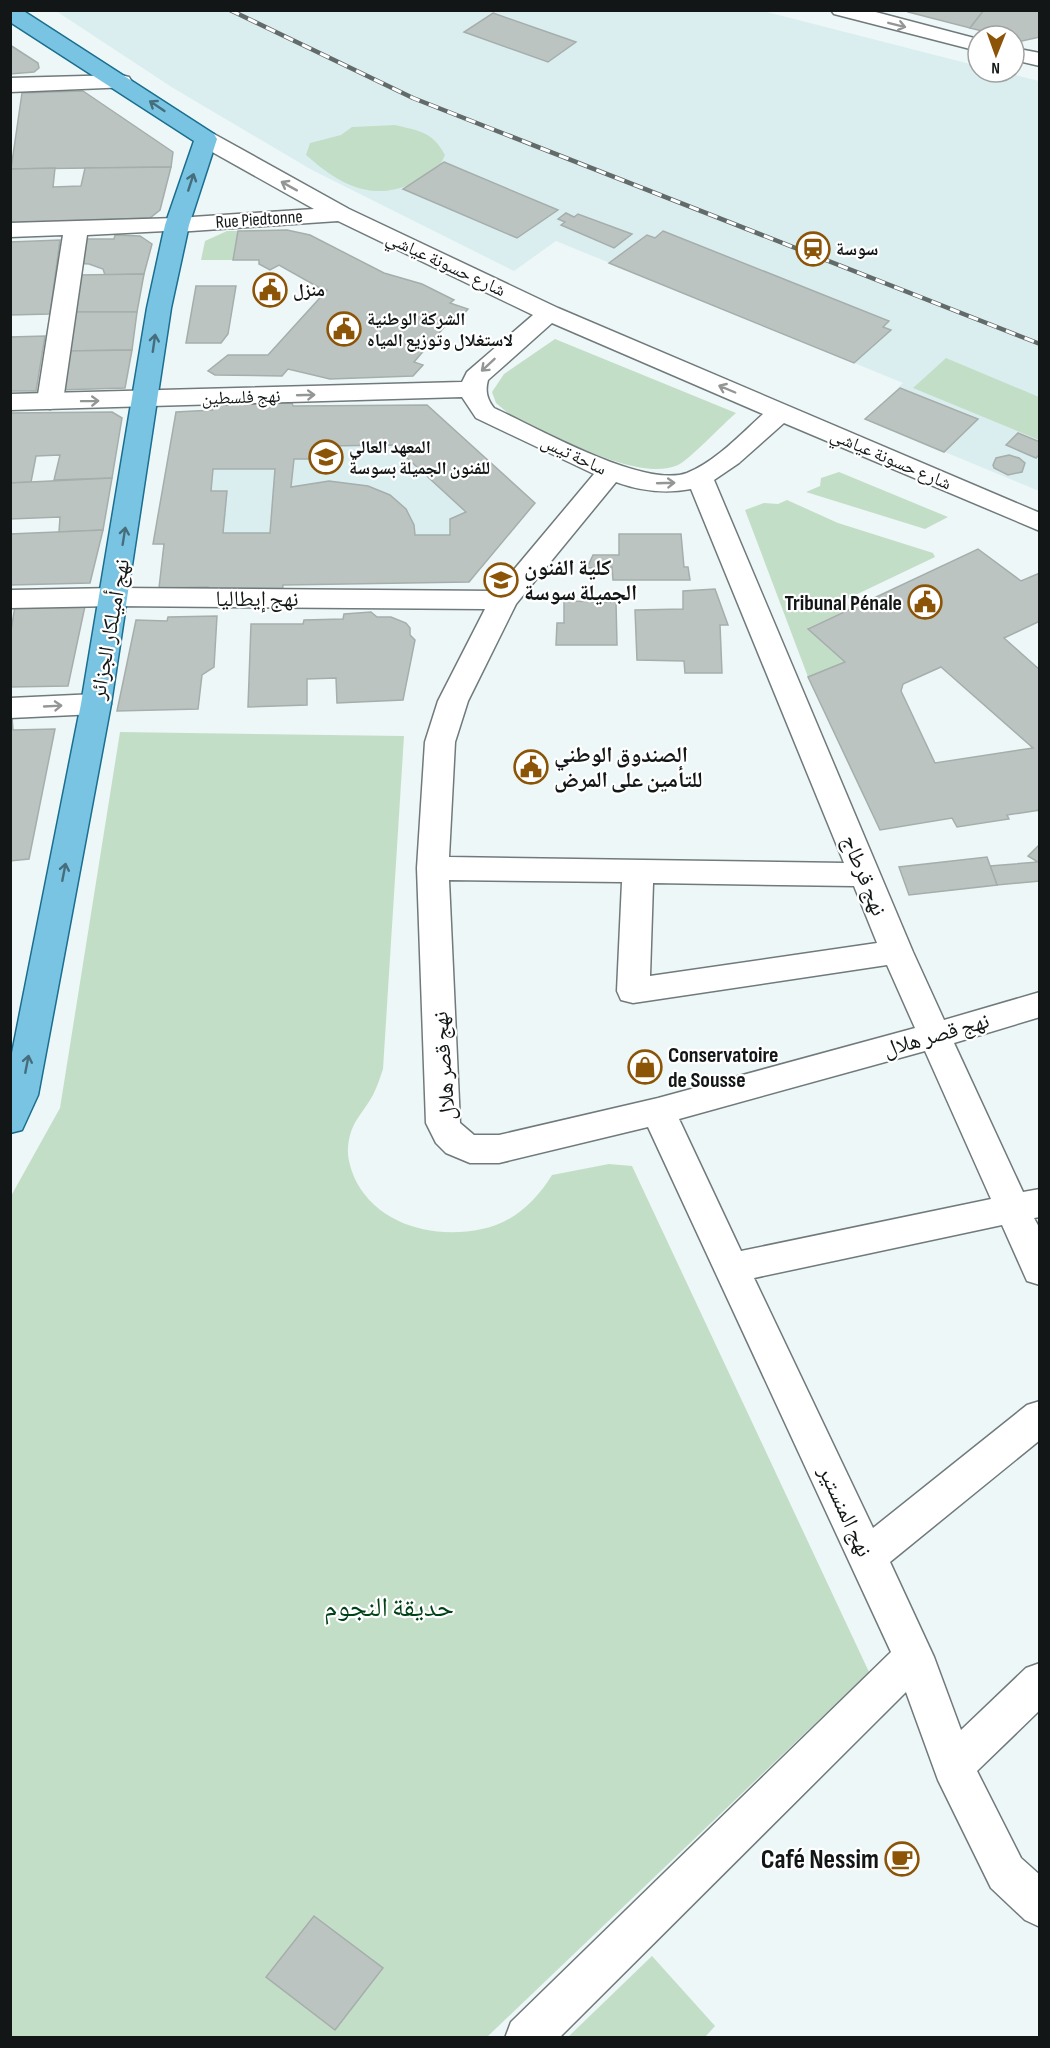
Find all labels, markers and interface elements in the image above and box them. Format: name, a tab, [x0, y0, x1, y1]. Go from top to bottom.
one-way arrow	[887, 19, 906, 31]
north arrow	[966, 24, 1026, 84]
text: N	[991, 58, 1000, 77]
one-way arrow	[149, 100, 166, 112]
one-way arrow	[187, 173, 198, 192]
one-way arrow	[281, 179, 298, 191]
street label: Rue Piedtonne	[215, 206, 303, 233]
street label: شارع حسونة عياشي	[381, 228, 509, 305]
station icon: سوسة	[795, 231, 831, 267]
place label: سوسة	[836, 239, 878, 260]
public building icon: منزل	[252, 272, 288, 308]
place label: منزل	[293, 280, 325, 301]
place label: الشركة الوطنية لاستغلال وتوزيع المياه	[367, 309, 513, 352]
public building icon: الشركة الوطنية لاستغلال وتوزيع المياه	[326, 311, 362, 347]
one-way arrow	[148, 334, 159, 354]
one-way arrow	[481, 358, 496, 372]
one-way arrow	[719, 383, 737, 394]
street label: نهج فلسطين	[201, 386, 281, 410]
one-way arrow	[295, 389, 315, 400]
one-way arrow	[79, 395, 99, 407]
street label: شارع حسونة عياشي	[826, 425, 954, 498]
street label: ساحة تيس	[538, 431, 610, 480]
place label: المعهد العالي للفنون الجميلة بسوسة	[349, 437, 490, 479]
school or university icon: المعهد العالي للفنون الجميلة بسوسة	[308, 439, 344, 475]
one-way arrow	[656, 477, 676, 488]
one-way arrow	[119, 527, 130, 546]
place label: كلية الفنون الجميلة سوسة	[524, 555, 637, 607]
street label: نهج أميلكار الجزائر	[84, 557, 136, 703]
school or university icon: كلية الفنون الجميلة سوسة	[483, 562, 519, 598]
public building icon: Tribunal Pénale	[907, 584, 943, 620]
street label: نهج إيطاليا	[216, 586, 298, 613]
place label: Tribunal Pénale	[785, 590, 902, 617]
one-way arrow	[43, 700, 63, 711]
place label: الصندوق الوطني للتأمين على المرض	[554, 742, 702, 794]
public building icon: الصندوق الوطني للتأمين على المرض	[513, 749, 549, 785]
street label: نهج قرطاج	[835, 831, 892, 920]
one-way arrow	[59, 863, 70, 883]
street label: نهج قصر هلال	[880, 1007, 993, 1063]
street label: نهج قصر هلال	[427, 1011, 462, 1121]
place label: Conservatoire de Sousse	[668, 1042, 778, 1094]
shop icon: Conservatoire de Sousse	[627, 1049, 663, 1085]
one-way arrow	[22, 1055, 33, 1074]
street label: نهج المنستير	[811, 1461, 877, 1561]
park label: حديقة النجوم	[324, 1592, 454, 1625]
cafe icon: Café Nessim	[884, 1841, 920, 1877]
place label: Café Nessim	[761, 1844, 879, 1876]

